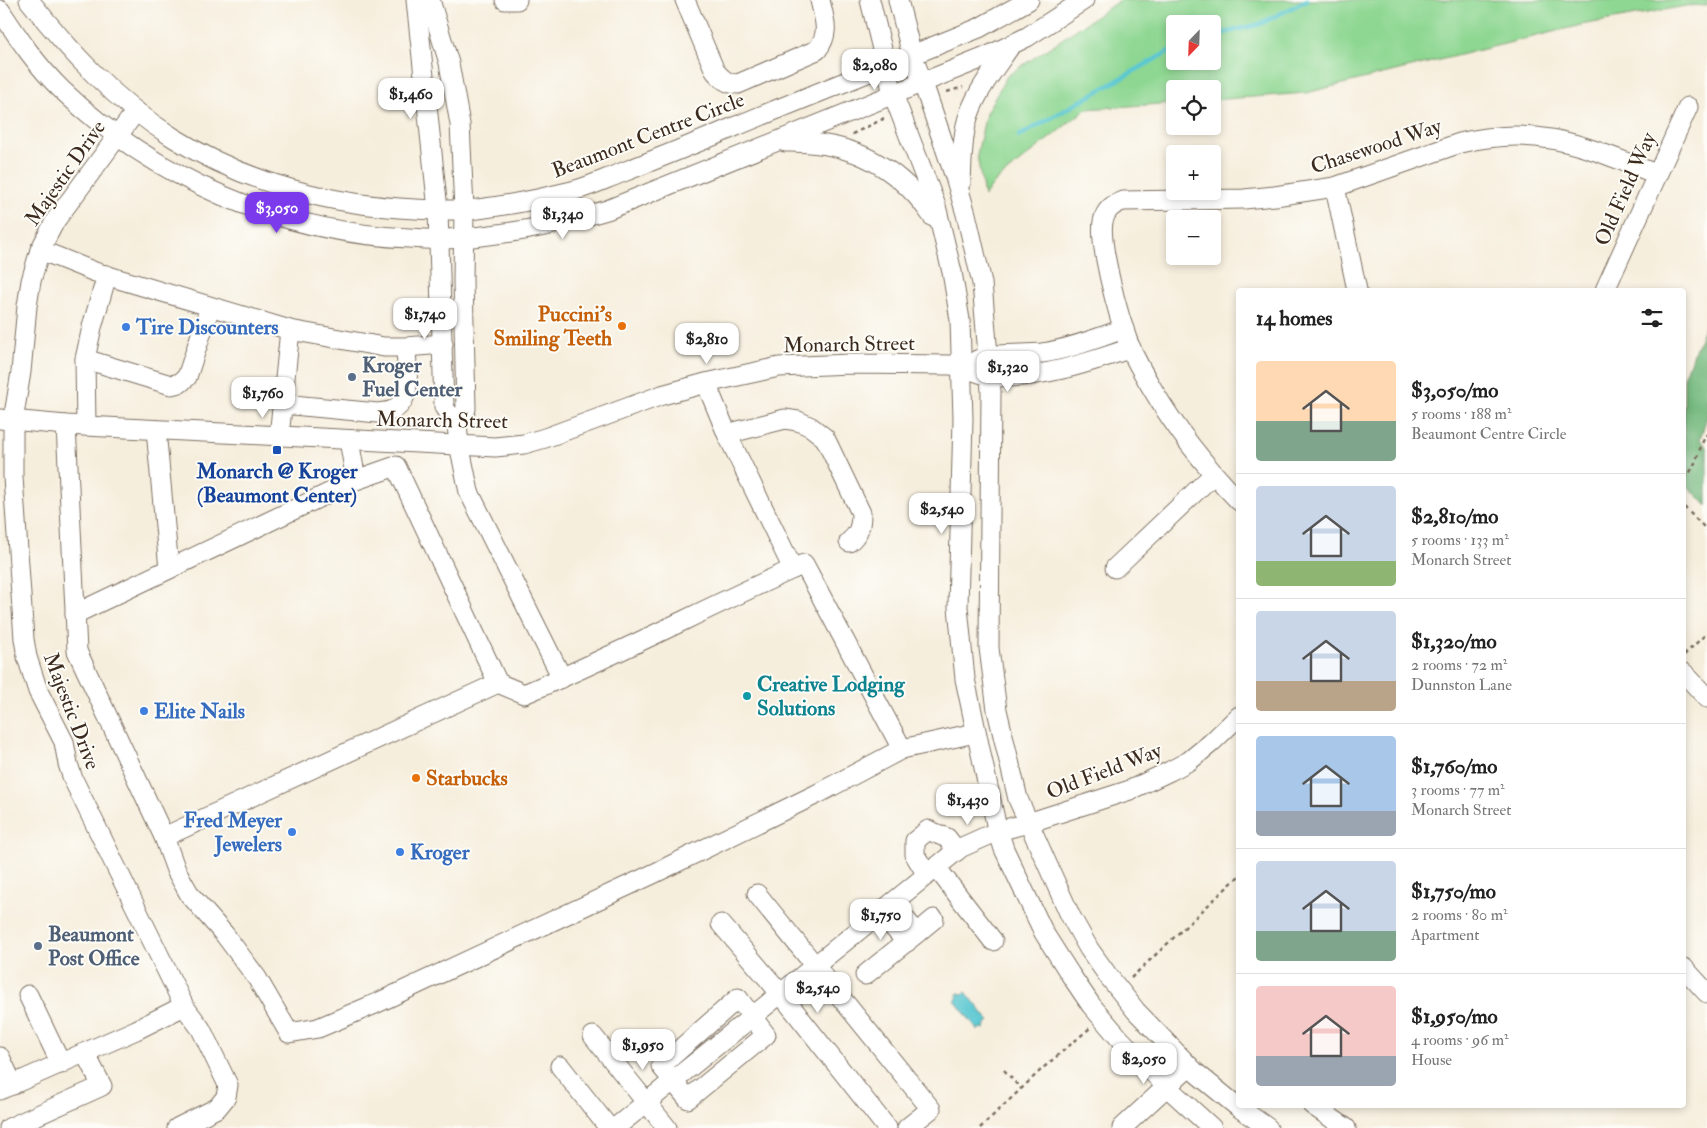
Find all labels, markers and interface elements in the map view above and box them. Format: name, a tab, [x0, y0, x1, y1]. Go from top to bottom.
north arrow	[1166, 15, 1221, 70]
map controls	[1166, 15, 1221, 265]
pin: $2,080	[834, 48, 916, 91]
text: $2,080	[853, 55, 897, 75]
pin: $1,460	[370, 78, 452, 120]
button: locate	[1166, 80, 1221, 135]
text: $1,460	[389, 84, 433, 104]
street label: Beaumont Centre Circle	[548, 86, 748, 185]
street label: Chasewood Way	[1307, 112, 1446, 180]
street label: Majestic Drive	[19, 115, 112, 231]
street label: Old Field Way	[1588, 128, 1663, 250]
button: +	[1166, 145, 1221, 200]
pin: $3,050	[236, 192, 318, 234]
text: $3,050	[256, 198, 298, 218]
pin: $1,340	[522, 198, 604, 240]
text: $1,340	[542, 204, 584, 224]
button: −	[1166, 210, 1221, 265]
pin: $1,740	[384, 298, 466, 340]
place label: Puccini's Smiling Teeth	[494, 301, 612, 352]
text: $1,740	[404, 304, 446, 324]
icon: filters	[1638, 304, 1666, 332]
text: 14 homes	[1256, 305, 1333, 332]
place label: Tire Discounters	[135, 314, 278, 341]
marker: Puccini's Smiling Teeth	[616, 320, 628, 332]
marker: Tire Discounters	[120, 321, 132, 333]
pin: $2,810	[666, 322, 748, 365]
text: $2,810	[686, 329, 728, 349]
street label: Monarch Street	[783, 330, 915, 359]
pin: $1,320	[967, 350, 1049, 393]
place label: Kroger Fuel Center	[362, 352, 464, 403]
text: $1,320	[987, 357, 1029, 377]
marker: Kroger Fuel Center	[346, 371, 358, 383]
pin: $1,760	[222, 376, 304, 419]
text: $3,050/mo	[1411, 377, 1498, 404]
icon: home	[1296, 381, 1356, 441]
text: $1,760	[242, 383, 284, 403]
text: 5 rooms · 188 m²	[1411, 404, 1512, 424]
street label: Monarch Street	[376, 406, 508, 435]
text: Beaumont Centre Circle	[1411, 424, 1566, 444]
marker: Monarch @ Kroger (Beaumont Center)	[271, 444, 283, 456]
place label: Monarch @ Kroger (Beaumont Center)	[195, 458, 359, 509]
pin: $2,540	[901, 492, 983, 535]
text: $2,540	[920, 499, 964, 519]
text: $2,810/mo	[1411, 503, 1498, 530]
icon: home	[1296, 506, 1356, 566]
text: 5 rooms · 133 m²	[1411, 530, 1509, 550]
text: Monarch Street	[1411, 550, 1511, 570]
text: $1,320/mo	[1411, 628, 1497, 655]
icon: home	[1296, 631, 1356, 691]
street label: Majestic Drive	[37, 649, 106, 774]
text: 2 rooms · 72 m²	[1411, 655, 1507, 675]
place label: Creative Lodging Solutions	[757, 671, 905, 722]
text: Dunnston Lane	[1411, 675, 1512, 695]
marker: Creative Lodging Solutions	[741, 690, 753, 702]
place label: Elite Nails	[154, 698, 245, 725]
marker: Elite Nails	[138, 705, 150, 717]
street label: Old Field Way	[1043, 737, 1166, 806]
text: $1,760/mo	[1411, 753, 1497, 780]
icon: home	[1296, 756, 1356, 816]
place label: Starbucks	[426, 765, 508, 792]
marker: Starbucks	[410, 772, 422, 784]
text: 3 rooms · 77 m²	[1411, 780, 1505, 800]
pin: $1,430	[927, 784, 1009, 826]
text: $1,430	[947, 790, 989, 810]
text: Monarch Street	[1411, 800, 1511, 820]
place label: Fred Meyer Jewelers	[184, 807, 283, 858]
marker: Fred Meyer Jewelers	[286, 826, 298, 838]
place label: Kroger	[410, 839, 471, 866]
marker: Kroger	[394, 846, 406, 858]
text: $1,750/mo	[1411, 878, 1496, 905]
icon: home	[1296, 881, 1356, 941]
pin: $1,750	[840, 898, 922, 941]
text: $1,750	[861, 905, 901, 925]
text: 2 rooms · 80 m²	[1411, 905, 1508, 925]
place label: Beaumont Post Office	[48, 921, 140, 972]
text: Apartment	[1411, 925, 1479, 945]
marker: Beaumont Post Office	[32, 940, 44, 952]
pin: $2,540	[777, 972, 859, 1014]
text: $2,540	[796, 978, 840, 998]
text: $1,950/mo	[1411, 1003, 1498, 1030]
icon: home	[1296, 1006, 1356, 1066]
pin: $1,950	[602, 1028, 684, 1071]
text: 4 rooms · 96 m²	[1411, 1030, 1509, 1050]
text: $1,950	[622, 1035, 664, 1055]
pin: $2,050	[1103, 1042, 1185, 1085]
text: $2,050	[1122, 1049, 1166, 1069]
text: House	[1411, 1050, 1452, 1070]

